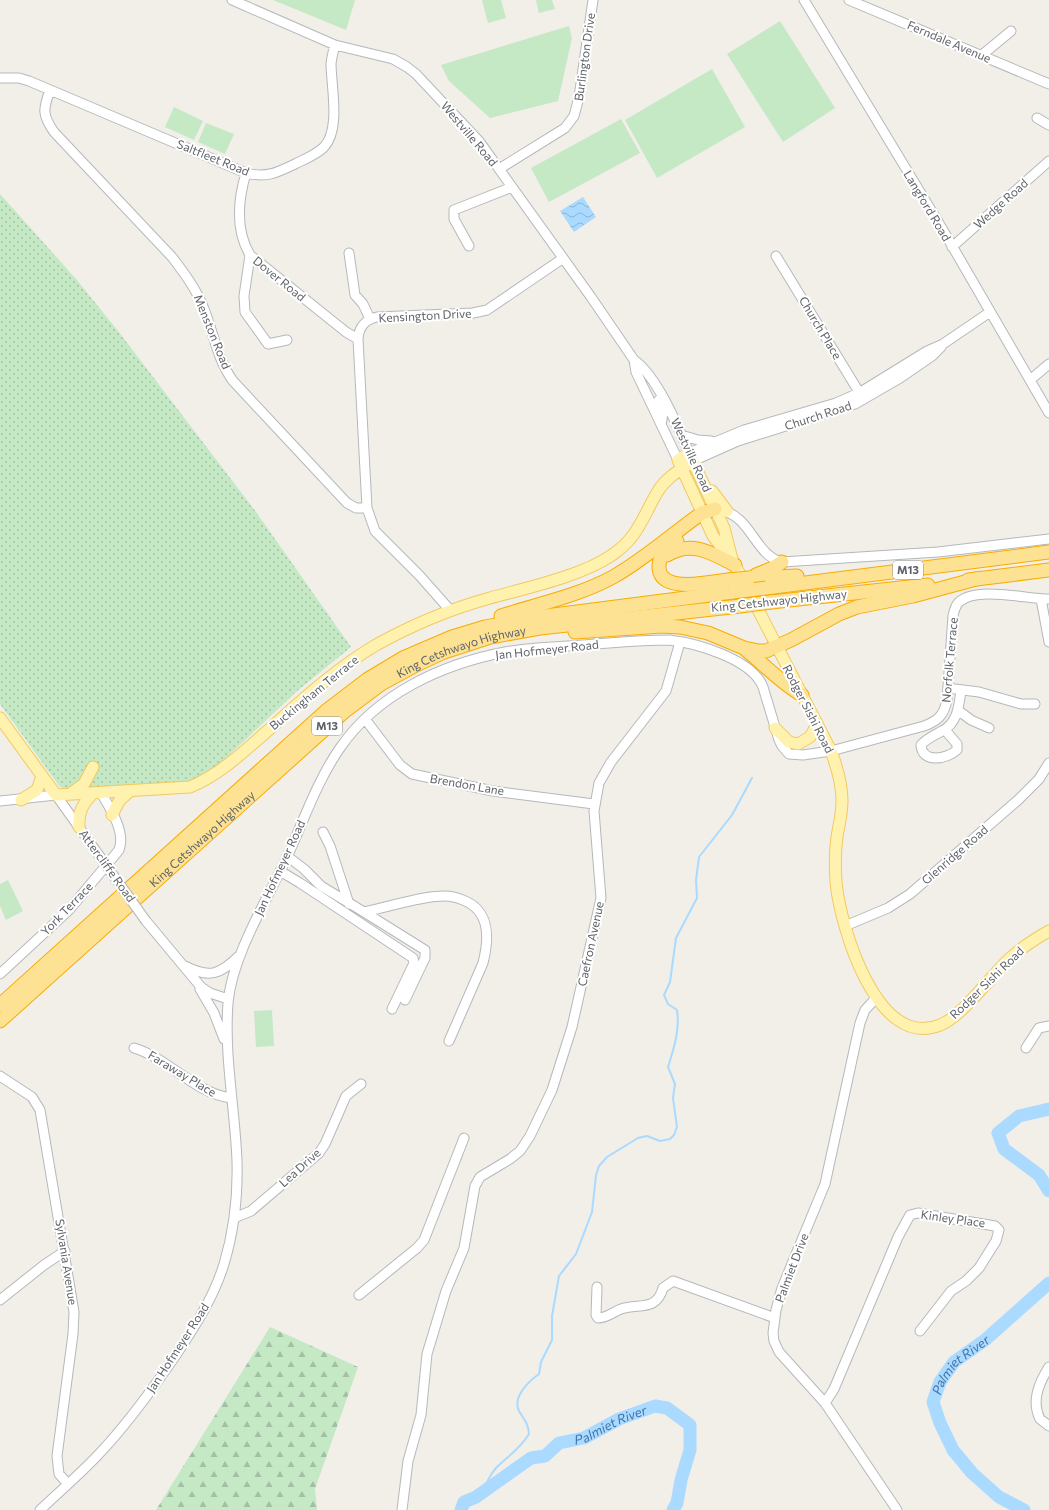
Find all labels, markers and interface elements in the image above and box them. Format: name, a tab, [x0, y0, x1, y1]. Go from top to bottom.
street label: Burlington Drive	[571, 12, 597, 102]
street label: Ferndale Avenue	[905, 17, 993, 65]
street label: Westville Road	[439, 98, 501, 169]
street label: Saltfleet Road	[175, 136, 252, 178]
street label: Langford Road	[901, 168, 954, 243]
street label: Wedge Road	[970, 175, 1030, 231]
street label: Dover Road	[251, 253, 309, 304]
street label: Menston Road	[192, 292, 234, 371]
street label: Church Place	[797, 294, 845, 361]
street label: Kensington Drive	[378, 306, 472, 324]
street label: Church Road	[782, 398, 853, 432]
street label: Westville Road	[669, 415, 715, 494]
road number: M13	[893, 561, 923, 579]
street label: King Cetshwayo Highway	[710, 586, 848, 614]
street label: Norfolk Terrace	[938, 617, 960, 703]
street label: King Cetshwayo Highway	[394, 623, 527, 680]
street label: Jan Hofmeyer Road	[495, 637, 599, 662]
street label: Buckingham Terrace	[266, 652, 361, 732]
street label: Rodger Sishi Road	[781, 662, 837, 755]
road number: M13	[312, 717, 342, 735]
street label: Brendon Lane	[429, 771, 505, 797]
street label: King Cetshwayo Highway	[146, 788, 257, 889]
street label: Jan Hofmeyer Road	[251, 818, 308, 918]
street label: Glenridge Road	[918, 822, 990, 887]
street label: Attercliffe Road	[77, 826, 139, 904]
street label: York Terrace	[37, 879, 95, 938]
street label: Caefron Avenue	[574, 900, 606, 988]
street label: Rodger Sishi Road	[946, 943, 1026, 1021]
street label: Faraway Place	[146, 1047, 219, 1099]
street label: Lea Drive	[276, 1145, 323, 1189]
street label: Kinley Place	[920, 1207, 986, 1229]
street label: Sylvania Avenue	[53, 1218, 81, 1306]
street label: Palmiet Drive	[771, 1231, 811, 1304]
street label: Jan Hofmeyer Road	[143, 1300, 212, 1395]
water label: Palmiet River	[928, 1331, 993, 1396]
water label: Palmiet River	[573, 1401, 649, 1448]

